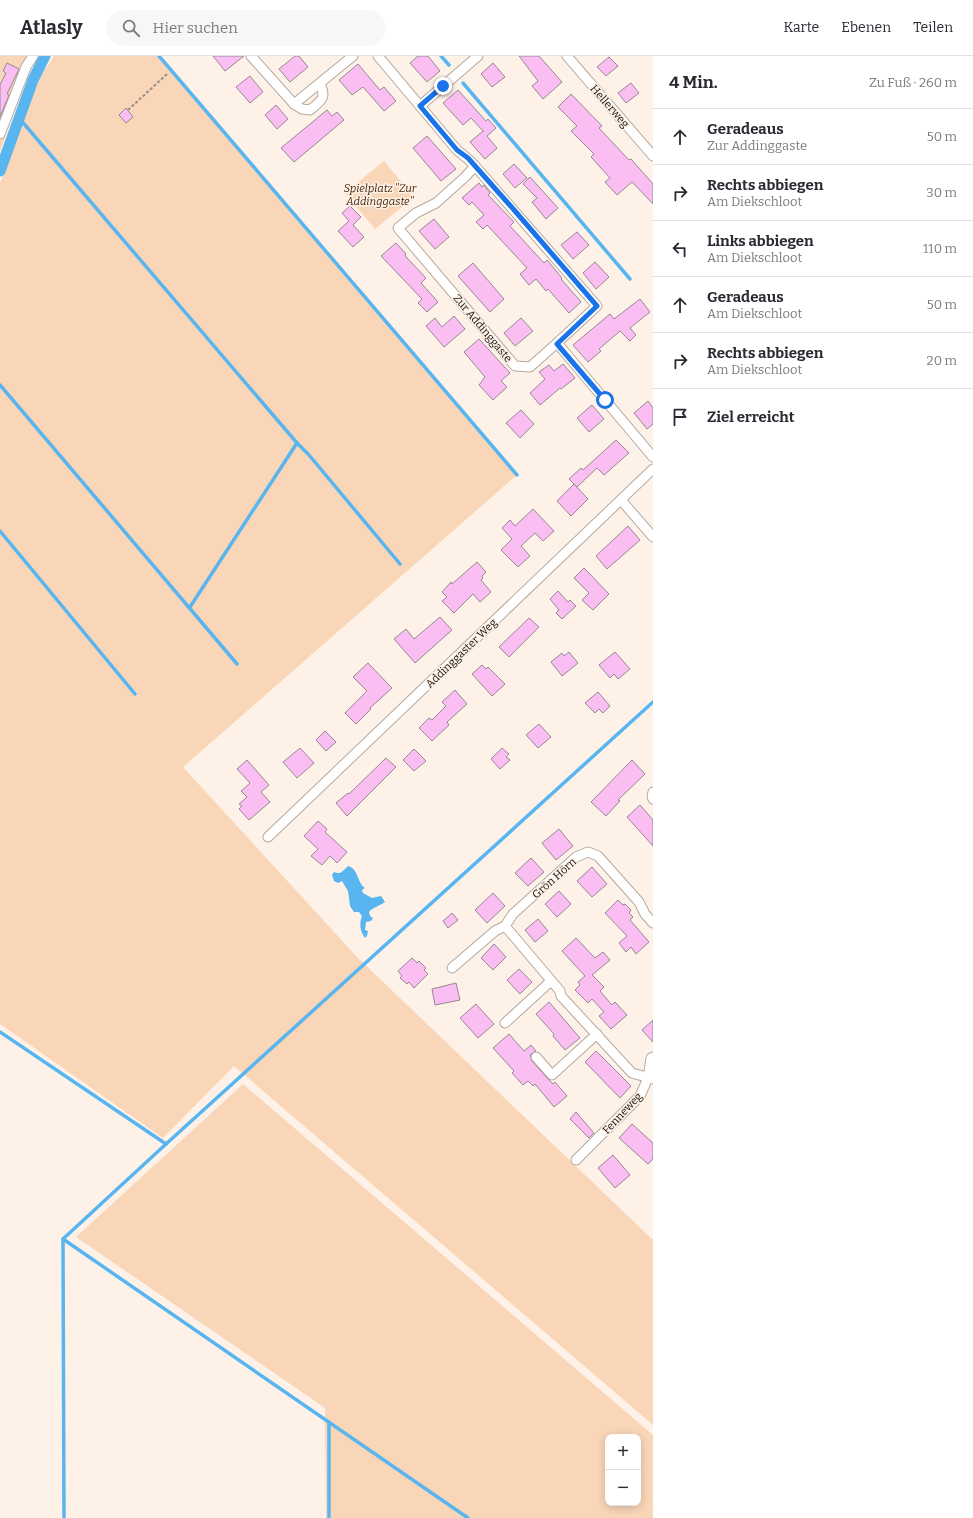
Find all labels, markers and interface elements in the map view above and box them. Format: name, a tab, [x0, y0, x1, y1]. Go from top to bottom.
search box	[106, 10, 386, 46]
text: Atlasly	[20, 16, 82, 39]
icon: search	[120, 17, 142, 39]
text: Hier suchen	[152, 19, 238, 37]
text: Karte	[784, 19, 819, 36]
text: Ebenen	[841, 19, 891, 36]
text: Teilen	[913, 19, 953, 36]
text: 4 Min.	[669, 72, 718, 93]
text: Zu Fuß · 260 m	[869, 75, 957, 90]
route end	[434, 77, 452, 95]
street label: Hellerweg	[587, 82, 632, 130]
text: Geradeaus	[707, 120, 784, 138]
icon: ahead	[669, 126, 691, 148]
text: 50 m	[927, 129, 957, 144]
text: Zur Addinggaste	[707, 138, 807, 153]
text: Rechts abbiegen	[707, 176, 823, 194]
park label: Spielplatz "Zur Addinggaste"	[344, 182, 417, 208]
icon: right	[669, 182, 691, 204]
text: 30 m	[926, 185, 957, 200]
text: Am Diekschloot	[707, 194, 802, 209]
text: Links abbiegen	[707, 232, 814, 250]
icon: left	[669, 238, 691, 260]
text: 110 m	[923, 241, 957, 256]
text: Am Diekschloot	[707, 250, 802, 265]
text: Geradeaus	[707, 288, 784, 306]
street label: Zur Addinggaste	[450, 292, 515, 365]
icon: ahead	[669, 294, 691, 316]
text: 50 m	[927, 297, 957, 312]
text: Am Diekschloot	[707, 306, 802, 321]
text: Rechts abbiegen	[707, 344, 823, 362]
icon: right	[669, 350, 691, 372]
text: 20 m	[927, 353, 957, 368]
text: Am Diekschloot	[707, 362, 802, 377]
route start	[596, 391, 614, 409]
icon: arrive	[669, 406, 691, 428]
text: Ziel erreicht	[707, 408, 795, 426]
street label: Addinggaster Weg	[423, 616, 500, 691]
street label: Grön Hörn	[530, 855, 579, 902]
street label: Fenneweg	[600, 1090, 645, 1137]
map controls	[605, 1434, 641, 1506]
button: +	[605, 1434, 641, 1470]
button: −	[605, 1470, 641, 1506]

